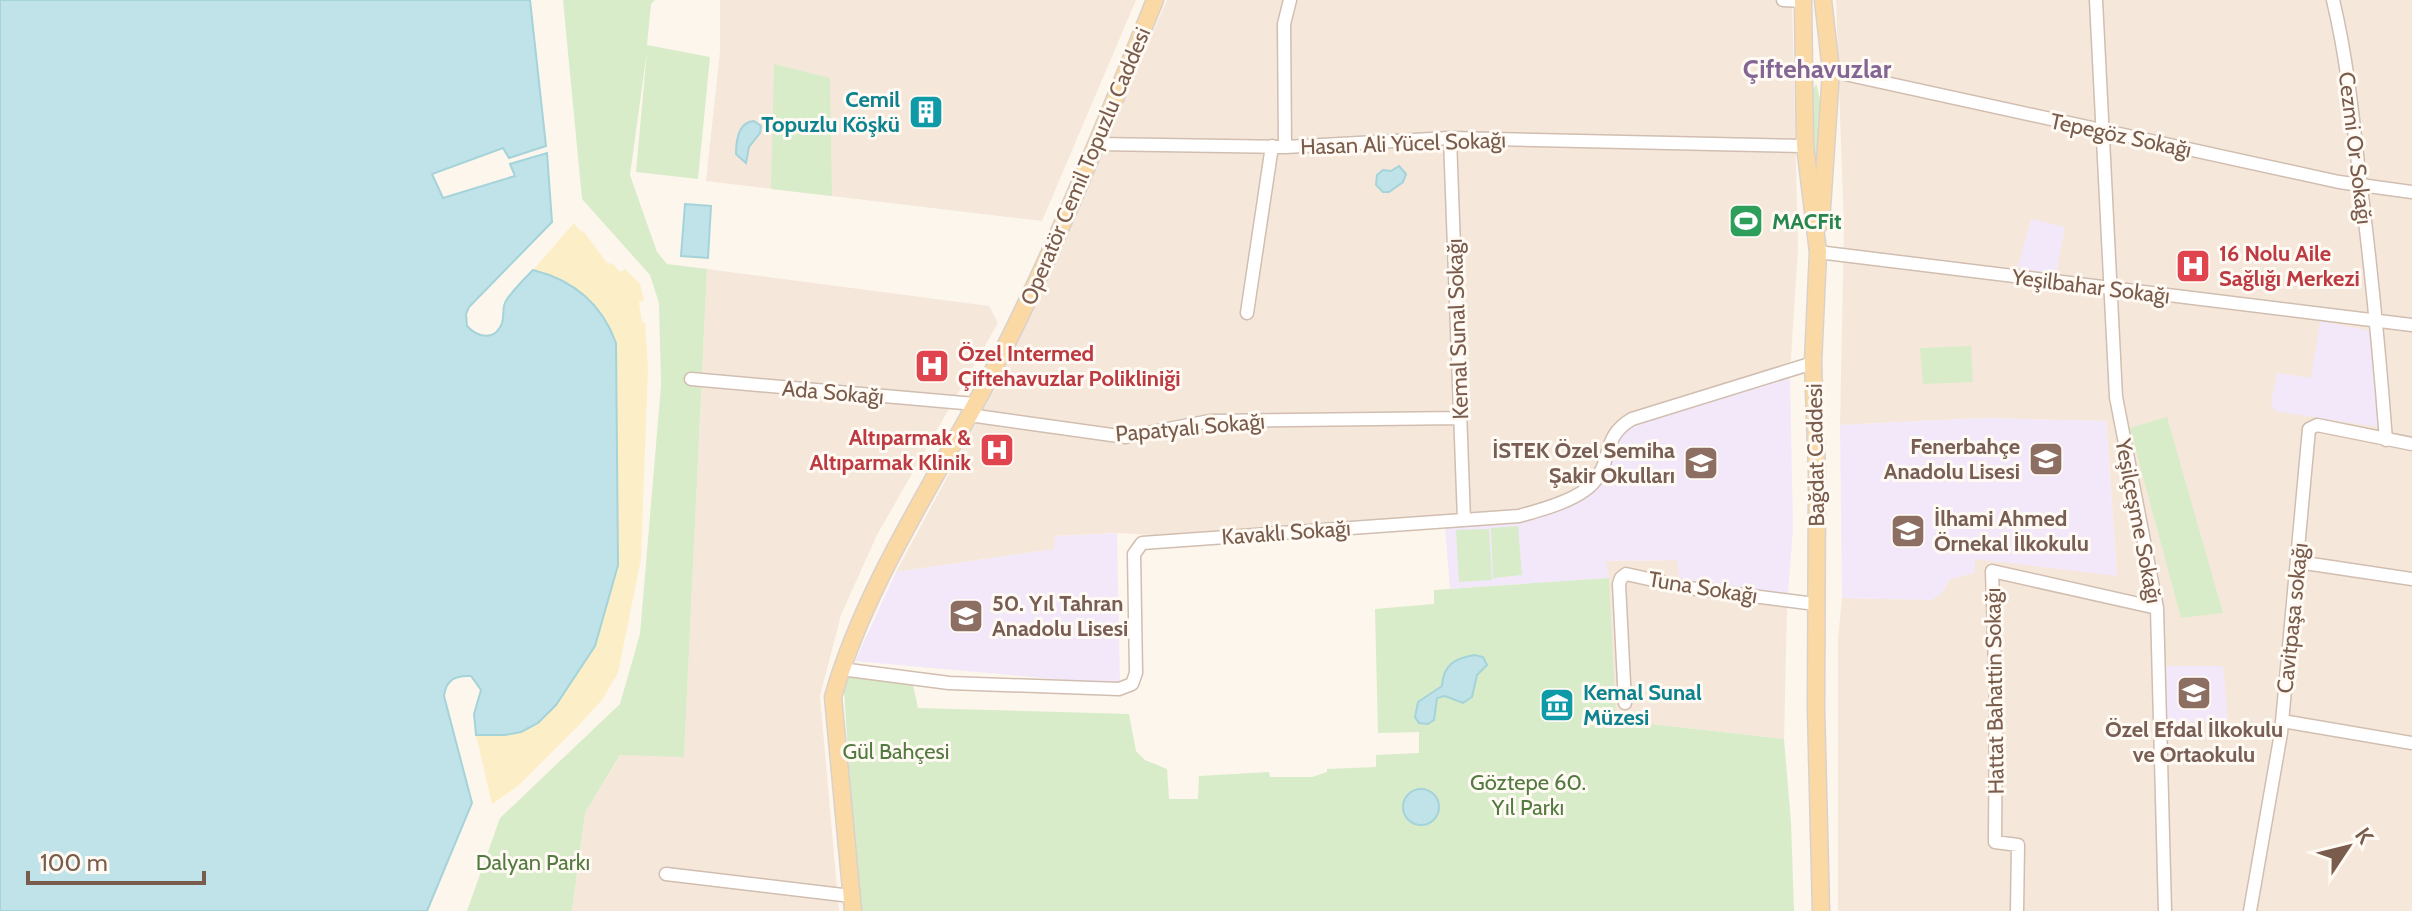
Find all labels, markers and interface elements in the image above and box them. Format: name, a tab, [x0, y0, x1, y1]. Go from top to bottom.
street label: Operatör Cemil Topuzlu Caddesi	[1015, 23, 1156, 309]
district label: Çiftehavuzlar	[1743, 53, 1892, 85]
street label: Cezmi Or Sokağı	[2333, 70, 2378, 226]
place label: Cemil Topuzlu Köşkü	[761, 86, 900, 138]
building icon: Cemil Topuzlu Köşkü	[907, 93, 945, 131]
street label: Tepegöz Sokağı	[2048, 107, 2194, 164]
street label: Hasan Ali Yücel Sokağı	[1300, 126, 1506, 161]
sports icon: MACFit	[1727, 202, 1765, 240]
place label: MACFit	[1772, 208, 1842, 235]
street label: Kemal Sunal Sokağı	[1441, 238, 1474, 420]
place label: 16 Nolu Aile Sağlığı Merkezi	[2219, 240, 2360, 292]
hospital icon: 16 Nolu Aile Sağlığı Merkezi	[2174, 247, 2212, 285]
street label: Yeşilbahar Sokağı	[2009, 263, 2171, 310]
place label: Özel Intermed Çiftehavuzlar Polikliniği	[958, 340, 1181, 392]
hospital icon: Özel Intermed Çiftehavuzlar Polikliniği	[913, 347, 951, 385]
street label: Ada Sokağı	[781, 375, 885, 410]
street label: Bağdat Caddesi	[1801, 383, 1830, 527]
street label: Papatyalı Sokağı	[1114, 408, 1266, 447]
place label: Altıparmak & Altıparmak Klinik	[809, 424, 971, 476]
hospital icon: Altıparmak & Altıparmak Klinik	[978, 431, 1016, 469]
place label: Fenerbahçe Anadolu Lisesi	[1884, 433, 2020, 485]
street label: Yeşilçeşme Sokağı	[2109, 435, 2168, 606]
place label: İSTEK Özel Semiha Şakir Okulları	[1492, 437, 1675, 489]
school or university icon: Fenerbahçe Anadolu Lisesi	[2027, 440, 2065, 478]
school or university icon: İSTEK Özel Semiha Şakir Okulları	[1682, 444, 1720, 482]
place label: İlhami Ahmed Örnekal İlkokulu	[1934, 505, 2089, 557]
school or university icon: İlhami Ahmed Örnekal İlkokulu	[1889, 512, 1927, 550]
street label: Kavaklı Sokağı	[1221, 515, 1352, 550]
street label: Cavitpaşa sokağı	[2271, 541, 2314, 695]
street label: Tuna Sokağı	[1646, 566, 1759, 609]
street label: Hattat Bahattin Sokağı	[1979, 587, 2010, 795]
place label: 50. Yıl Tahran Anadolu Lisesi	[992, 590, 1128, 642]
school or university icon: 50. Yıl Tahran Anadolu Lisesi	[947, 597, 985, 635]
school or university icon: Özel Efdal İlkokulu ve Ortaokulu	[2175, 674, 2213, 712]
place label: Kemal Sunal Müzesi	[1583, 679, 1702, 731]
museum icon: Kemal Sunal Müzesi	[1538, 686, 1576, 724]
place label: Özel Efdal İlkokulu ve Ortaokulu	[2105, 716, 2283, 768]
park label: Gül Bahçesi	[843, 738, 949, 765]
park label: Göztepe 60. Yıl Parkı	[1470, 769, 1586, 821]
north arrow	[2308, 807, 2388, 887]
text: K	[2349, 822, 2379, 849]
scale bar	[28, 835, 204, 885]
text: 100 m	[40, 848, 108, 877]
park label: Dalyan Parkı	[476, 849, 590, 876]

